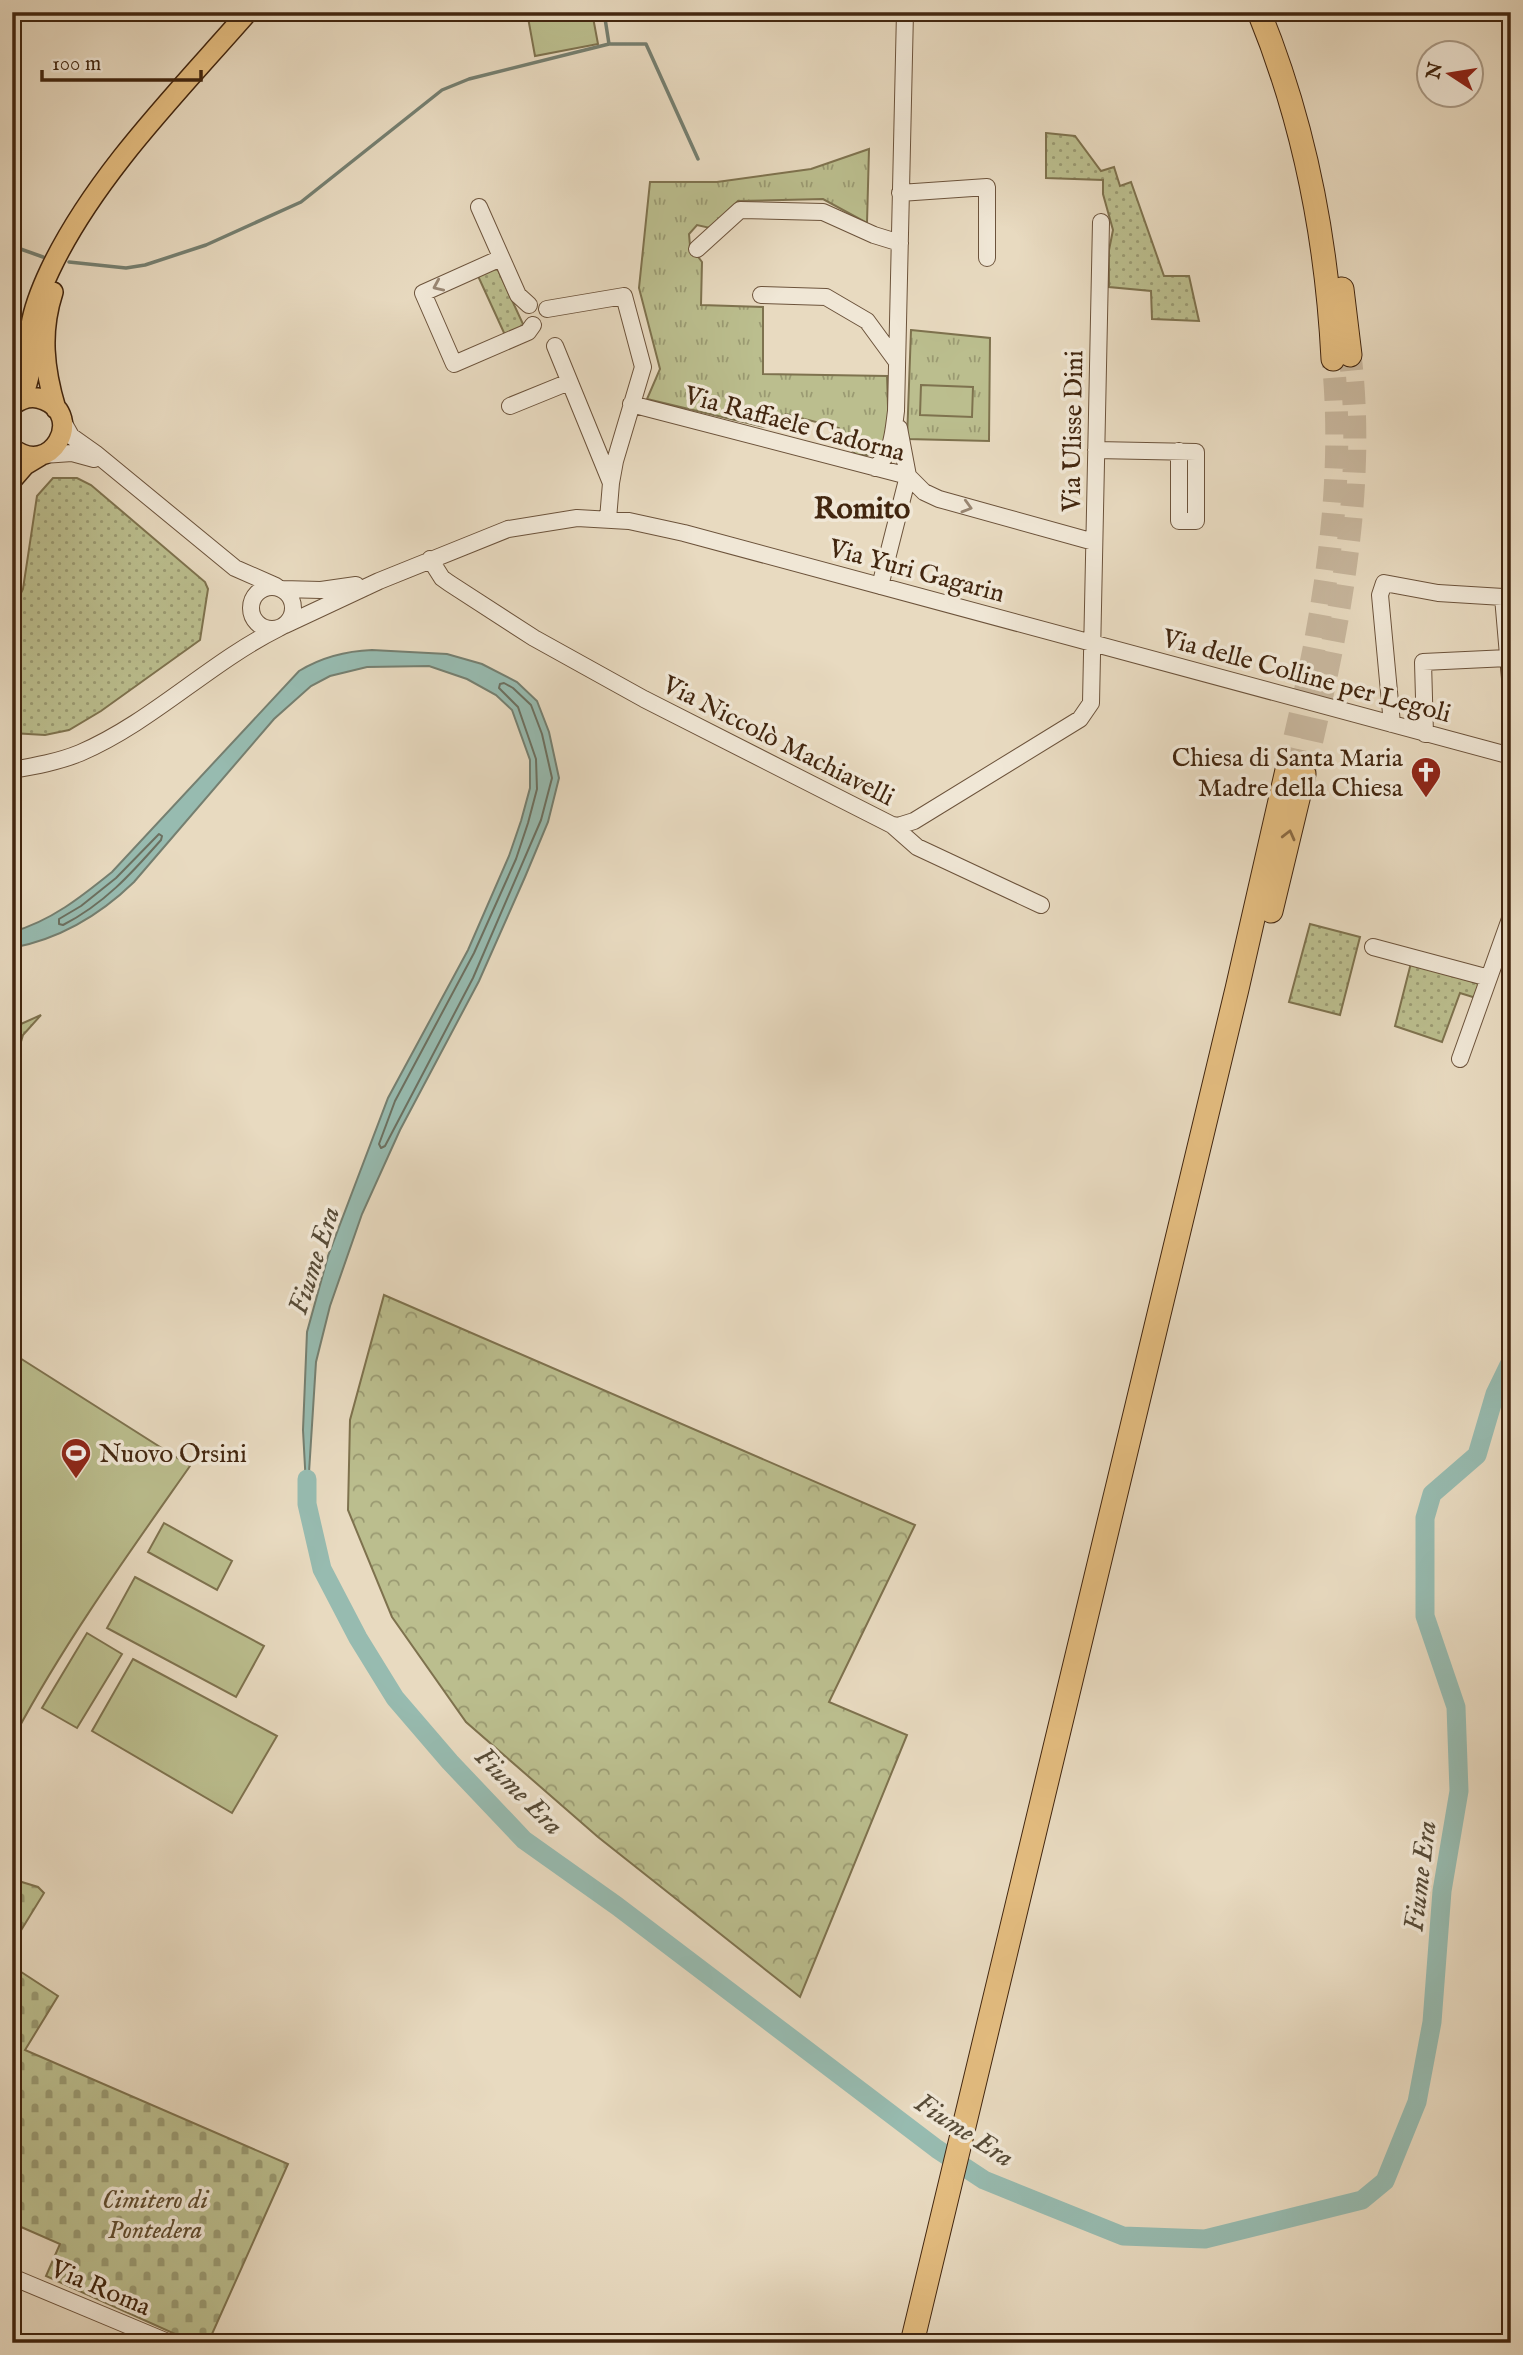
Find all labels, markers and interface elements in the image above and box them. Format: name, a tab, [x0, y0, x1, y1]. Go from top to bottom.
scale bar	[42, 38, 201, 82]
north arrow	[1414, 38, 1484, 108]
text: 100 m	[52, 51, 101, 78]
text: N	[1422, 60, 1449, 82]
one-way arrow	[433, 278, 445, 292]
street label: Via Ulisse Dini	[1056, 350, 1091, 513]
street label: Via Raffaele Cadorna	[680, 379, 909, 470]
district label: Romito	[814, 491, 910, 529]
one-way arrow	[961, 498, 973, 513]
street label: Via Yuri Gagarin	[824, 532, 1008, 611]
street label: Via delle Colline per Legoli	[1158, 622, 1455, 731]
street label: Via Niccolò Machiavelli	[656, 668, 900, 814]
place label: Chiesa di Santa Maria Madre della Chiesa	[1172, 742, 1404, 805]
church icon: Chiesa di Santa Maria Madre della Chiesa	[1409, 755, 1443, 799]
one-way arrow	[1281, 829, 1295, 841]
water label: Fiume Era	[282, 1202, 349, 1319]
sports icon: Nuovo Orsini	[59, 1436, 93, 1480]
place label: Nuovo Orsini	[99, 1438, 247, 1471]
water label: Fiume Era	[466, 1740, 570, 1844]
water label: Fiume Era	[1397, 1819, 1446, 1934]
water label: Fiume Era	[907, 2086, 1020, 2176]
park label: Cimitero di Pontedera	[102, 2184, 210, 2247]
street label: Via Roma	[44, 2252, 156, 2325]

